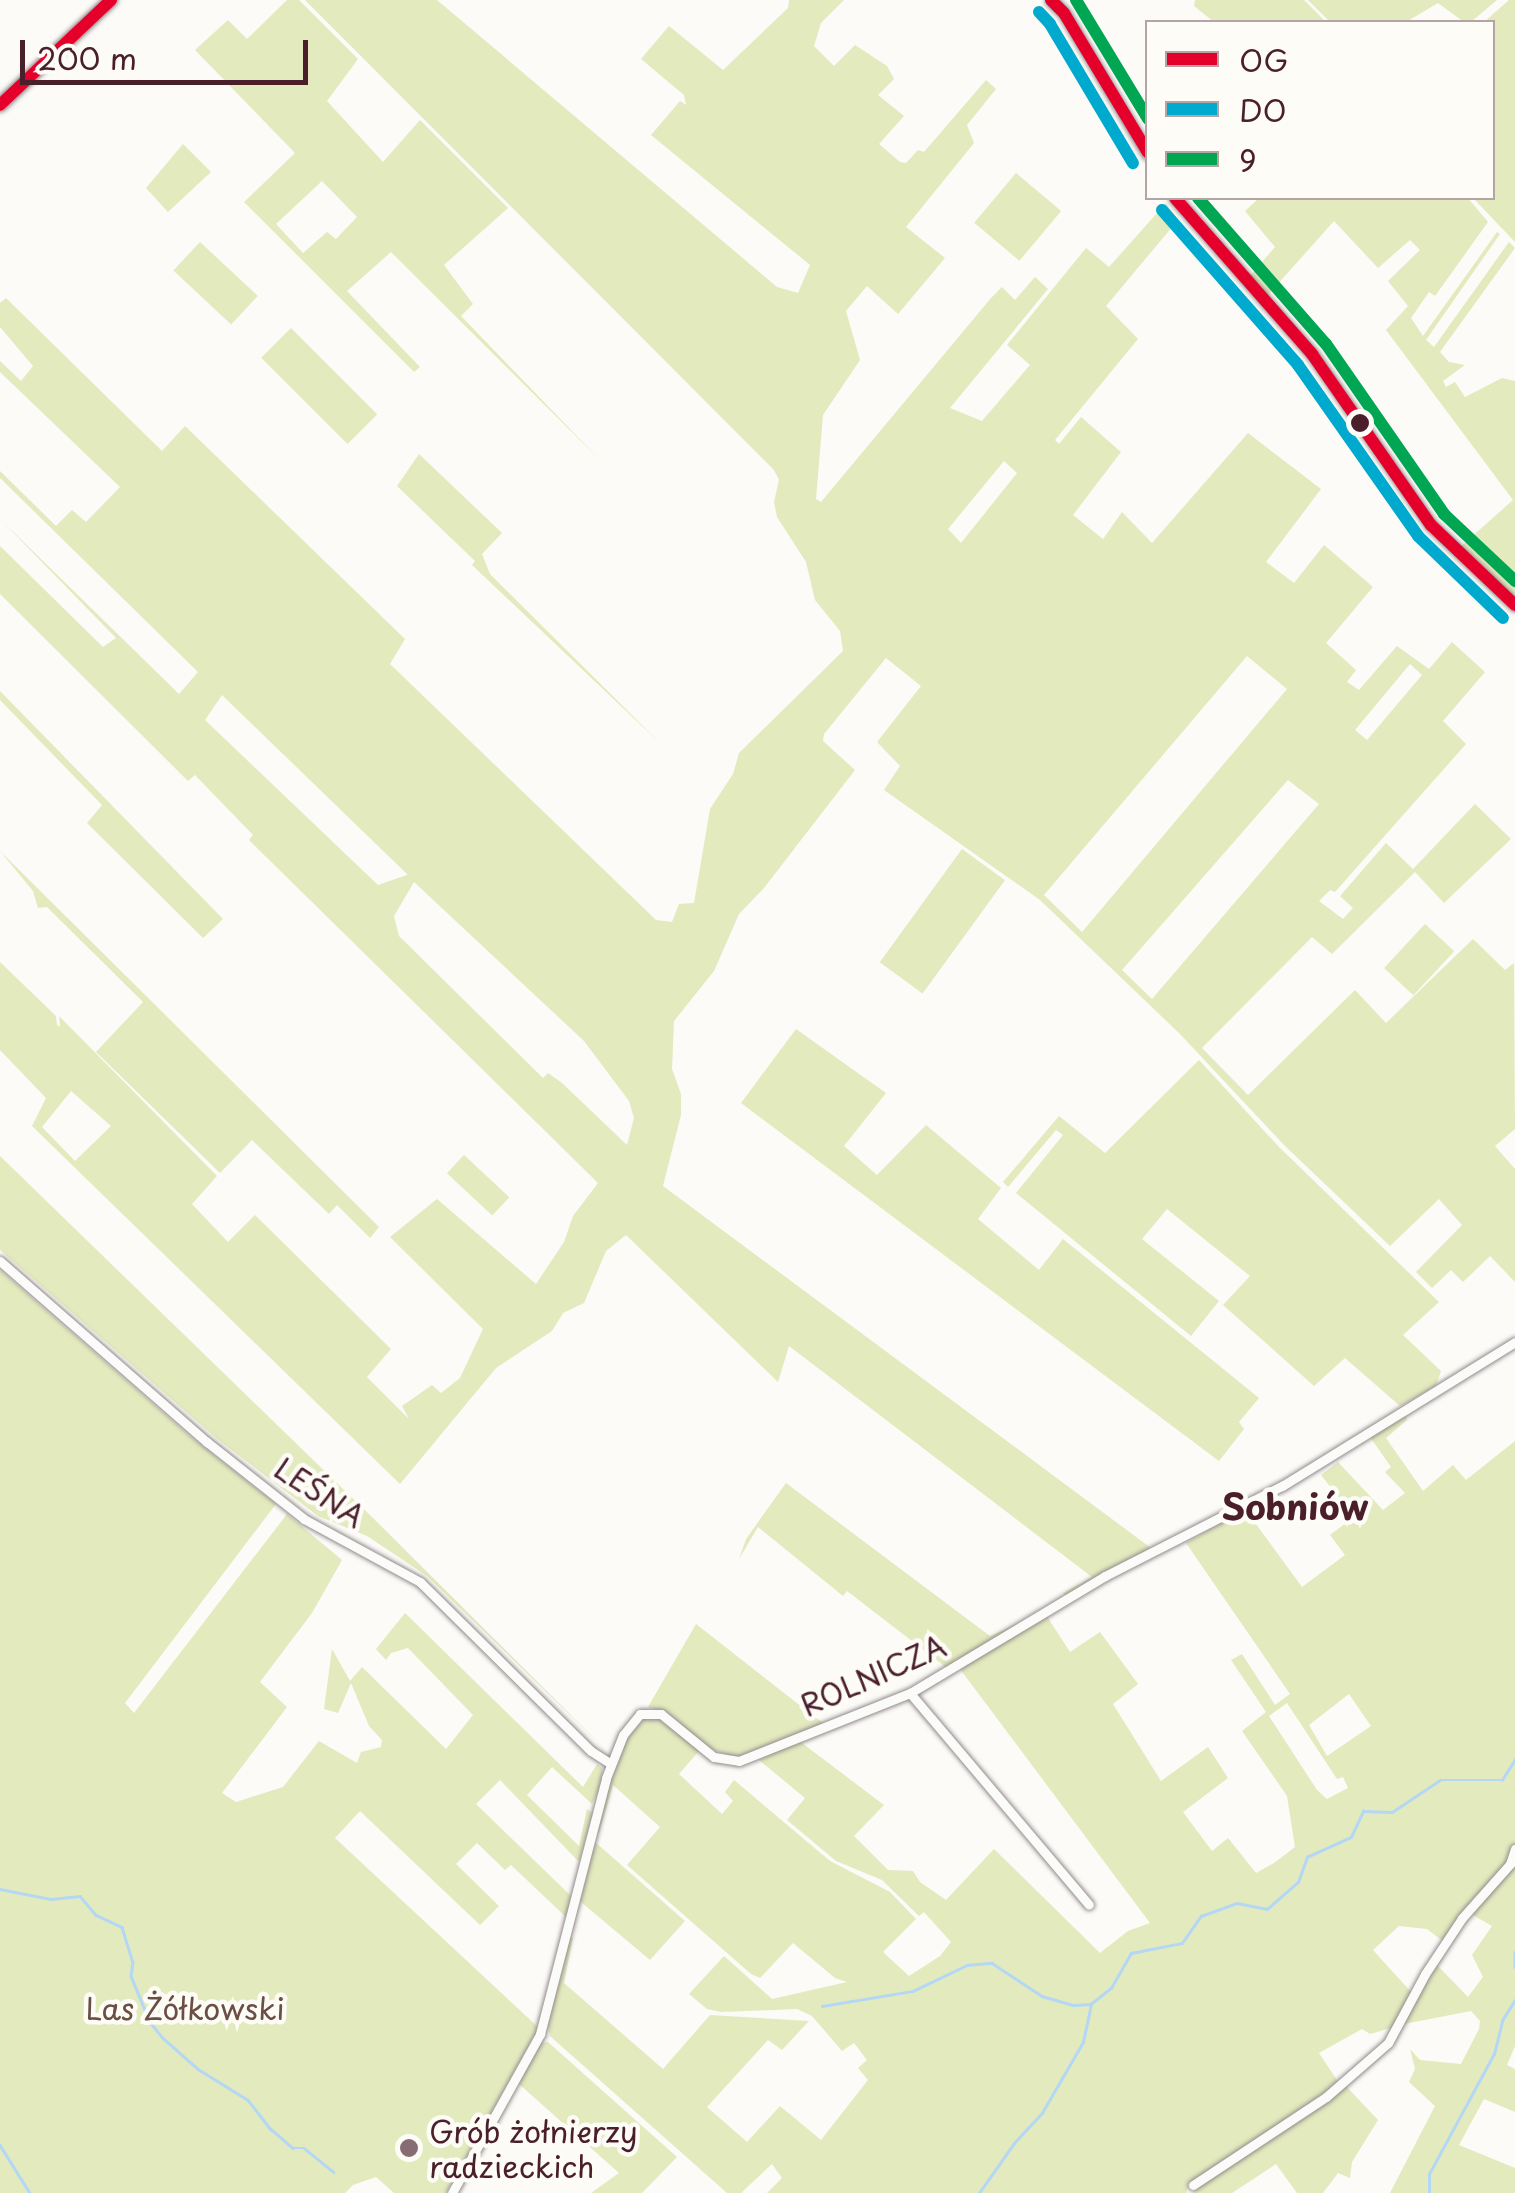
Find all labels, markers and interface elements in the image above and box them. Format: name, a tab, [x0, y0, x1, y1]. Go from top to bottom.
scale bar	[25, 20, 312, 82]
legend	[1145, 20, 1495, 200]
text: 200 m	[37, 35, 137, 80]
text: OG	[1239, 37, 1288, 82]
text: DO	[1239, 87, 1287, 132]
text: 9	[1239, 137, 1257, 182]
unlabelled marker	[1350, 413, 1370, 433]
street label: LEŚNA	[268, 1450, 372, 1534]
district label: Sobniów	[1221, 1485, 1369, 1527]
street label: ROLNICZA	[795, 1627, 951, 1723]
park label: Las Żółkowski	[85, 1990, 285, 2026]
place label: Grób żołnierzy radzieckich	[429, 2113, 638, 2184]
marker: Grób żołnierzy radzieckich	[398, 2137, 420, 2159]

